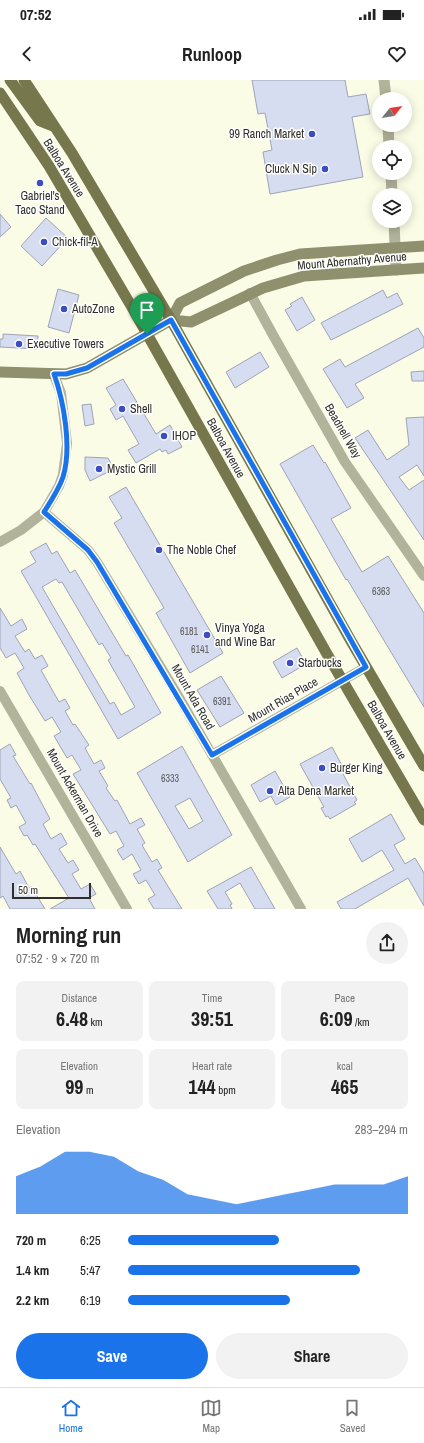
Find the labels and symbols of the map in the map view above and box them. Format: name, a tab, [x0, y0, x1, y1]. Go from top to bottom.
north arrow	[372, 92, 412, 132]
place label: 99 Ranch Market	[229, 126, 304, 142]
marker: 99 Ranch Market	[307, 129, 317, 139]
street label: Balboa Avenue	[40, 136, 88, 200]
place label: Cluck N Sip	[265, 161, 317, 177]
marker: Cluck N Sip	[320, 164, 330, 174]
marker: Gabriel's Taco Stand	[35, 178, 45, 188]
place label: Gabriel's Taco Stand	[15, 188, 65, 218]
place label: Chick-fil-A	[52, 234, 98, 250]
marker: Chick-fil-A	[39, 237, 49, 247]
street label: Mount Abernathy Avenue	[297, 248, 407, 274]
pin	[130, 293, 164, 334]
place label: AutoZone	[71, 301, 115, 317]
marker: AutoZone	[59, 304, 69, 314]
place label: Executive Towers	[27, 336, 104, 352]
marker: Executive Towers	[14, 339, 24, 349]
place label: Shell	[130, 401, 152, 417]
street label: Beadnell Way	[321, 401, 365, 461]
marker: Shell	[117, 404, 127, 414]
street label: Balboa Avenue	[203, 415, 249, 481]
place label: IHOP	[172, 428, 196, 444]
marker: IHOP	[159, 431, 169, 441]
place label: Mystic Grill	[107, 461, 156, 477]
marker: Mystic Grill	[94, 464, 104, 474]
place label: The Noble Chef	[167, 542, 236, 558]
marker: The Noble Chef	[154, 545, 164, 555]
house number: 6363	[372, 585, 391, 598]
place label: Vinya Yoga and Wine Bar	[215, 620, 276, 650]
house number: 6181	[180, 625, 199, 638]
marker: Vinya Yoga and Wine Bar	[202, 630, 212, 640]
house number: 6141	[191, 643, 210, 656]
place label: Starbucks	[298, 655, 342, 671]
marker: Starbucks	[285, 658, 295, 668]
street label: Mount Ada Road	[168, 661, 218, 733]
street label: Mount Rias Place	[245, 674, 321, 726]
house number: 6391	[213, 695, 232, 708]
street label: Balboa Avenue	[364, 697, 410, 763]
street label: Mount Ackerman Drive	[43, 746, 107, 840]
place label: Burger King	[330, 760, 383, 776]
marker: Burger King	[317, 763, 327, 773]
house number: 6333	[161, 772, 180, 785]
place label: Alta Dena Market	[277, 783, 354, 799]
marker: Alta Dena Market	[265, 786, 275, 796]
scale bar	[12, 881, 91, 900]

